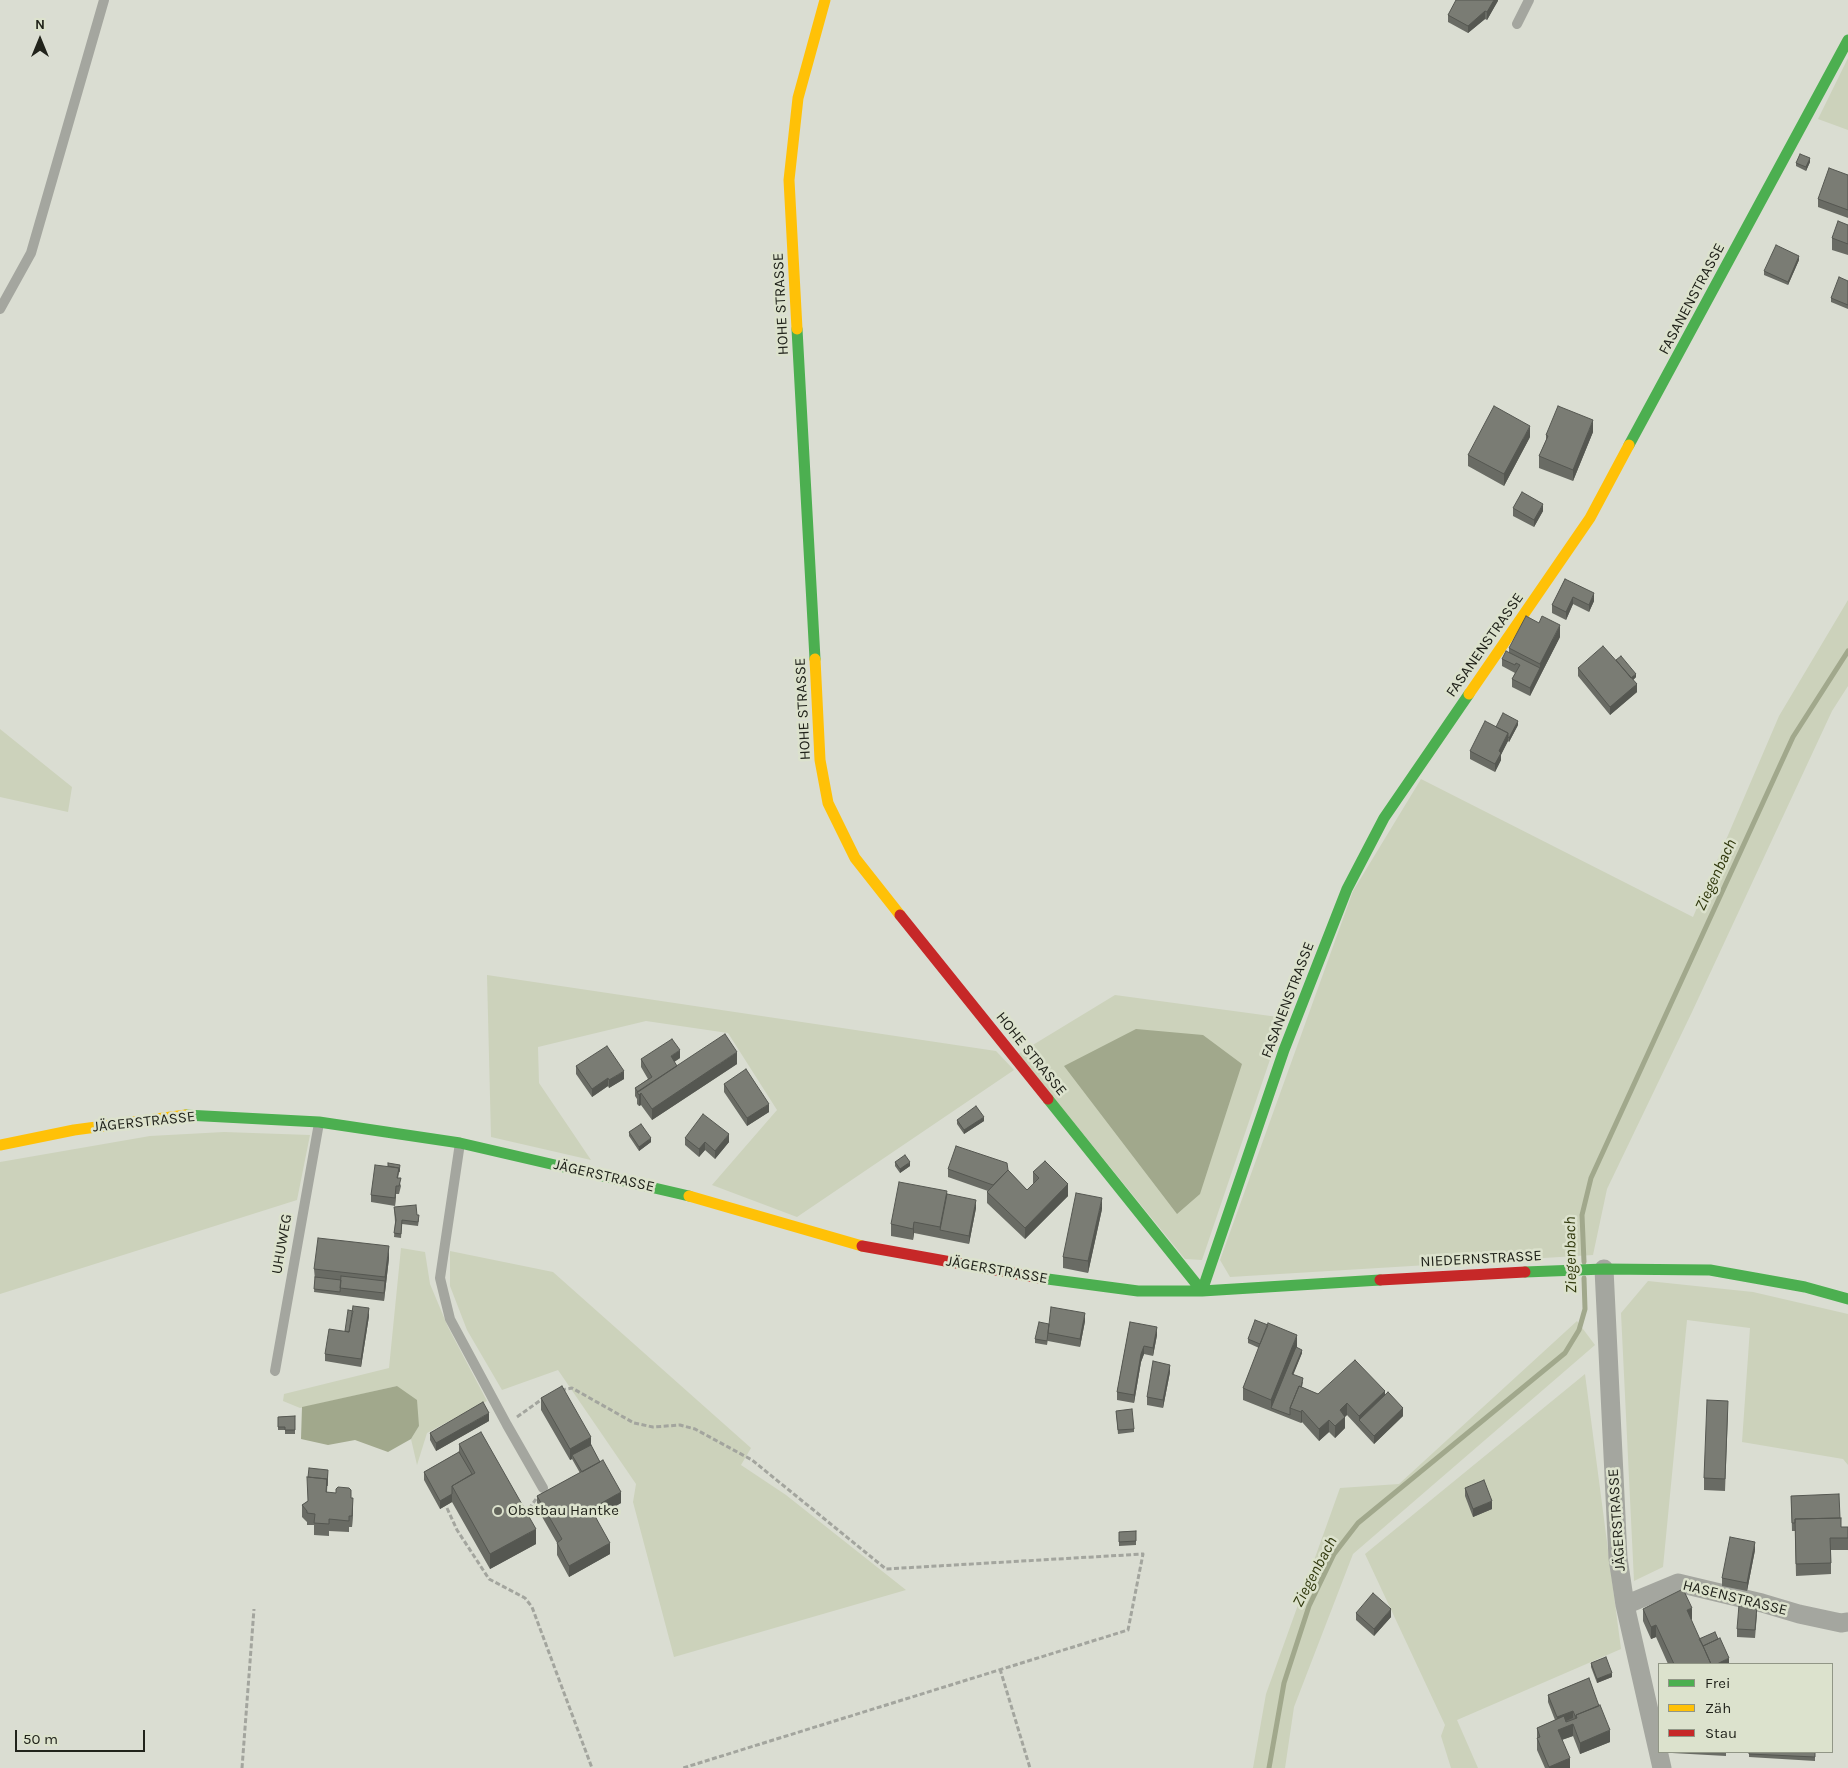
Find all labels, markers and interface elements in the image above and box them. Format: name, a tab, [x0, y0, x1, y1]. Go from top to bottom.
north arrow	[15, 15, 65, 65]
text: N	[35, 16, 45, 33]
street label: FASANENSTRASSE	[1655, 240, 1729, 358]
street label: HOHE STRASSE	[769, 252, 793, 356]
street label: FASANENSTRASSE	[1442, 589, 1528, 701]
street label: HOHE STRASSE	[791, 657, 815, 761]
water label: Ziegenbach	[1691, 836, 1741, 914]
street label: FASANENSTRASSE	[1258, 939, 1318, 1061]
street label: HOHE STRASSE	[992, 1008, 1070, 1100]
street label: JÄGERSTRASSE	[92, 1108, 196, 1136]
street label: JÄGERSTRASSE	[552, 1156, 656, 1196]
street label: UHUWEG	[268, 1212, 296, 1276]
water label: Ziegenbach	[1561, 1216, 1581, 1294]
street label: NIEDERNSTRASSE	[1420, 1247, 1542, 1271]
street label: JÄGERSTRASSE	[945, 1252, 1049, 1288]
street label: JÄGERSTRASSE	[1604, 1468, 1630, 1572]
place label: Obstbau Hantke	[508, 1502, 619, 1520]
marker: Obstbau Hantke	[492, 1505, 504, 1517]
water label: Ziegenbach	[1288, 1533, 1342, 1611]
street label: HASENSTRASSE	[1681, 1576, 1789, 1620]
legend	[1658, 1663, 1833, 1753]
text: Frei	[1705, 1674, 1730, 1692]
text: Zäh	[1705, 1699, 1731, 1717]
scale bar	[18, 1720, 148, 1752]
text: Stau	[1705, 1724, 1737, 1742]
text: 50 m	[23, 1730, 58, 1748]

